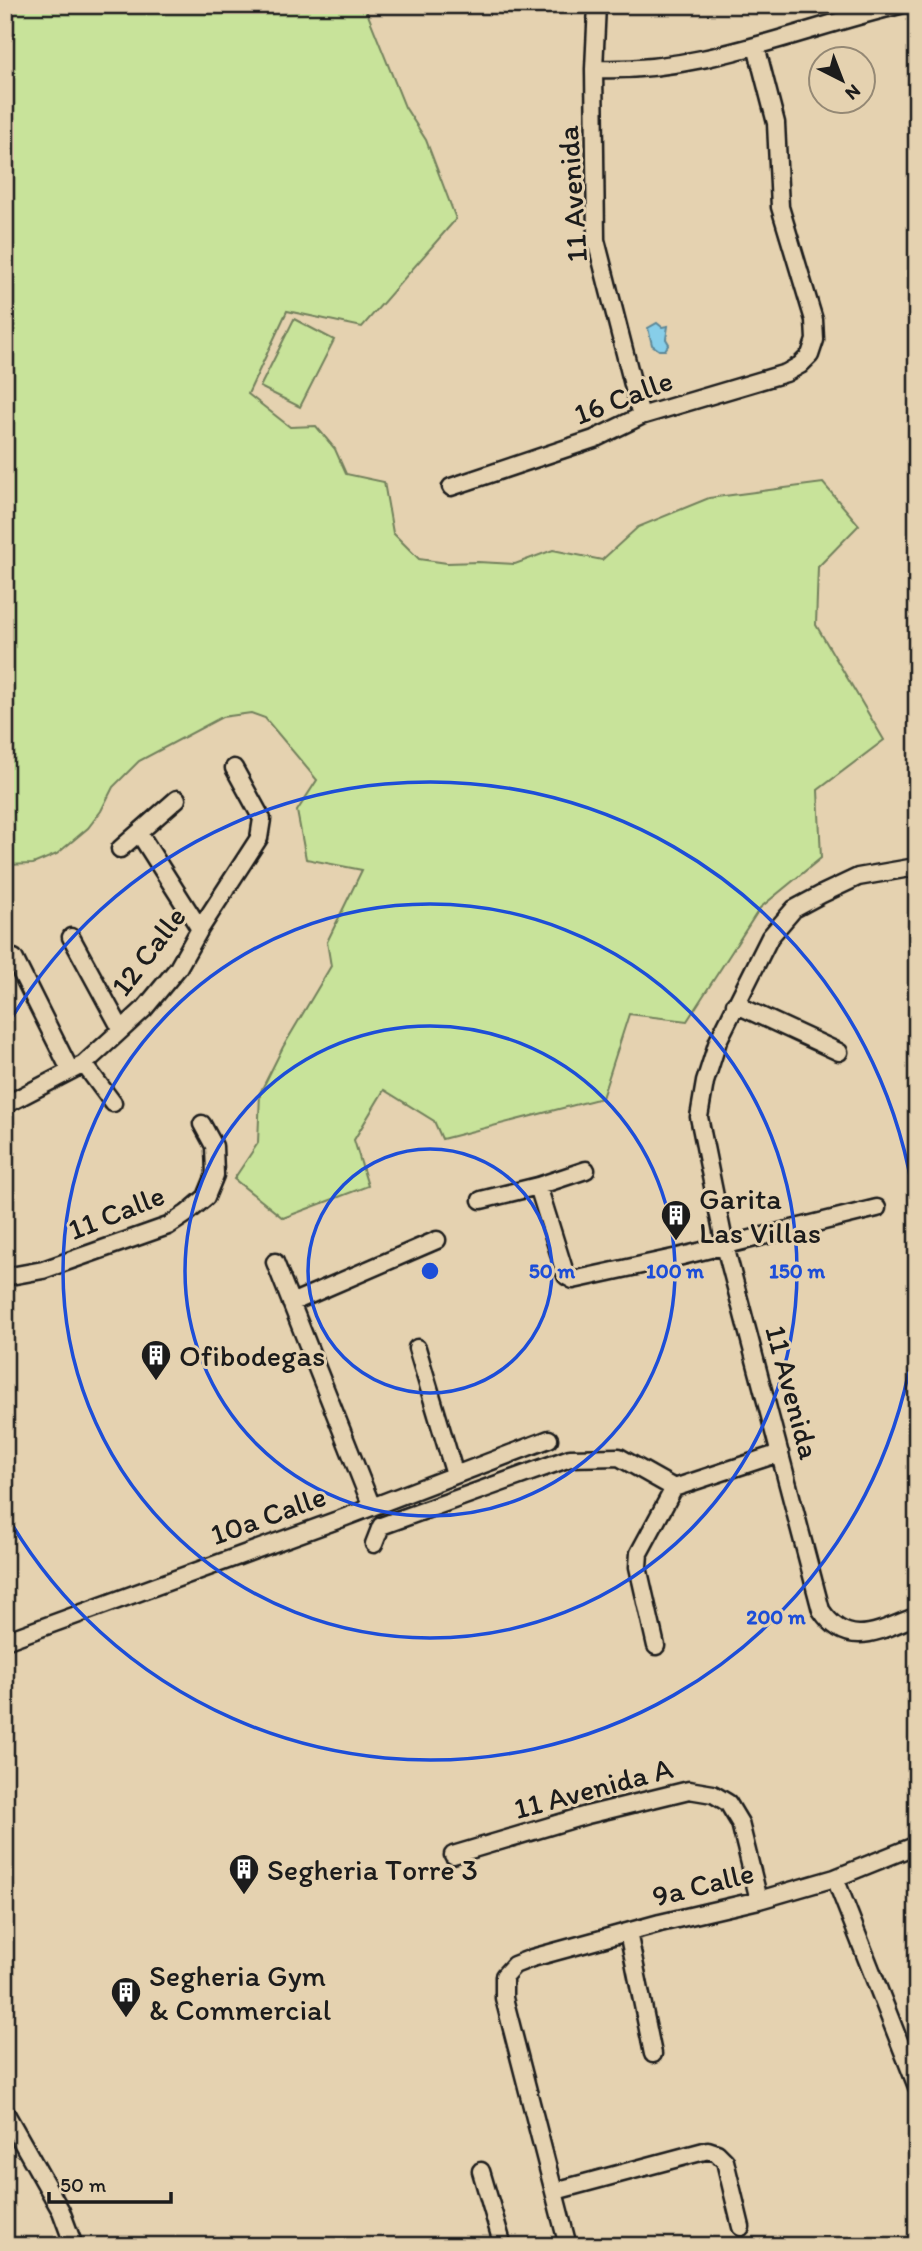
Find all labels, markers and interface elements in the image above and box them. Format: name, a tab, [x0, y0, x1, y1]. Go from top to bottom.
north arrow	[806, 46, 876, 116]
text: N	[841, 79, 866, 105]
street label: 11 Avenida	[549, 124, 595, 264]
street label: 16 Calle	[568, 361, 678, 433]
street label: 12 Calle	[102, 899, 194, 1003]
street label: 11 Calle	[62, 1176, 170, 1248]
place label: Garita Las Villas	[699, 1180, 821, 1251]
building icon: Garita Las Villas	[659, 1198, 693, 1242]
text: 50 m	[529, 1258, 576, 1283]
text: 100 m	[646, 1258, 704, 1283]
text: 150 m	[769, 1258, 825, 1283]
centre of rings	[418, 1259, 442, 1283]
street label: 11 Avenida	[757, 1321, 829, 1463]
place label: Ofibodegas	[179, 1337, 325, 1374]
building icon: Ofibodegas	[139, 1338, 173, 1382]
street label: 10a Calle	[205, 1477, 331, 1553]
text: 200 m	[746, 1604, 806, 1629]
street label: 11 Avenida A	[509, 1749, 677, 1827]
place label: Segheria Torre 3	[267, 1851, 478, 1888]
building icon: Segheria Torre 3	[227, 1852, 261, 1896]
street label: 9a Calle	[648, 1854, 758, 1914]
place label: Segheria Gym & Commercial	[149, 1957, 332, 2028]
building icon: Segheria Gym & Commercial	[109, 1975, 143, 2019]
scale bar	[49, 2160, 172, 2204]
text: 50 m	[60, 2172, 107, 2197]

